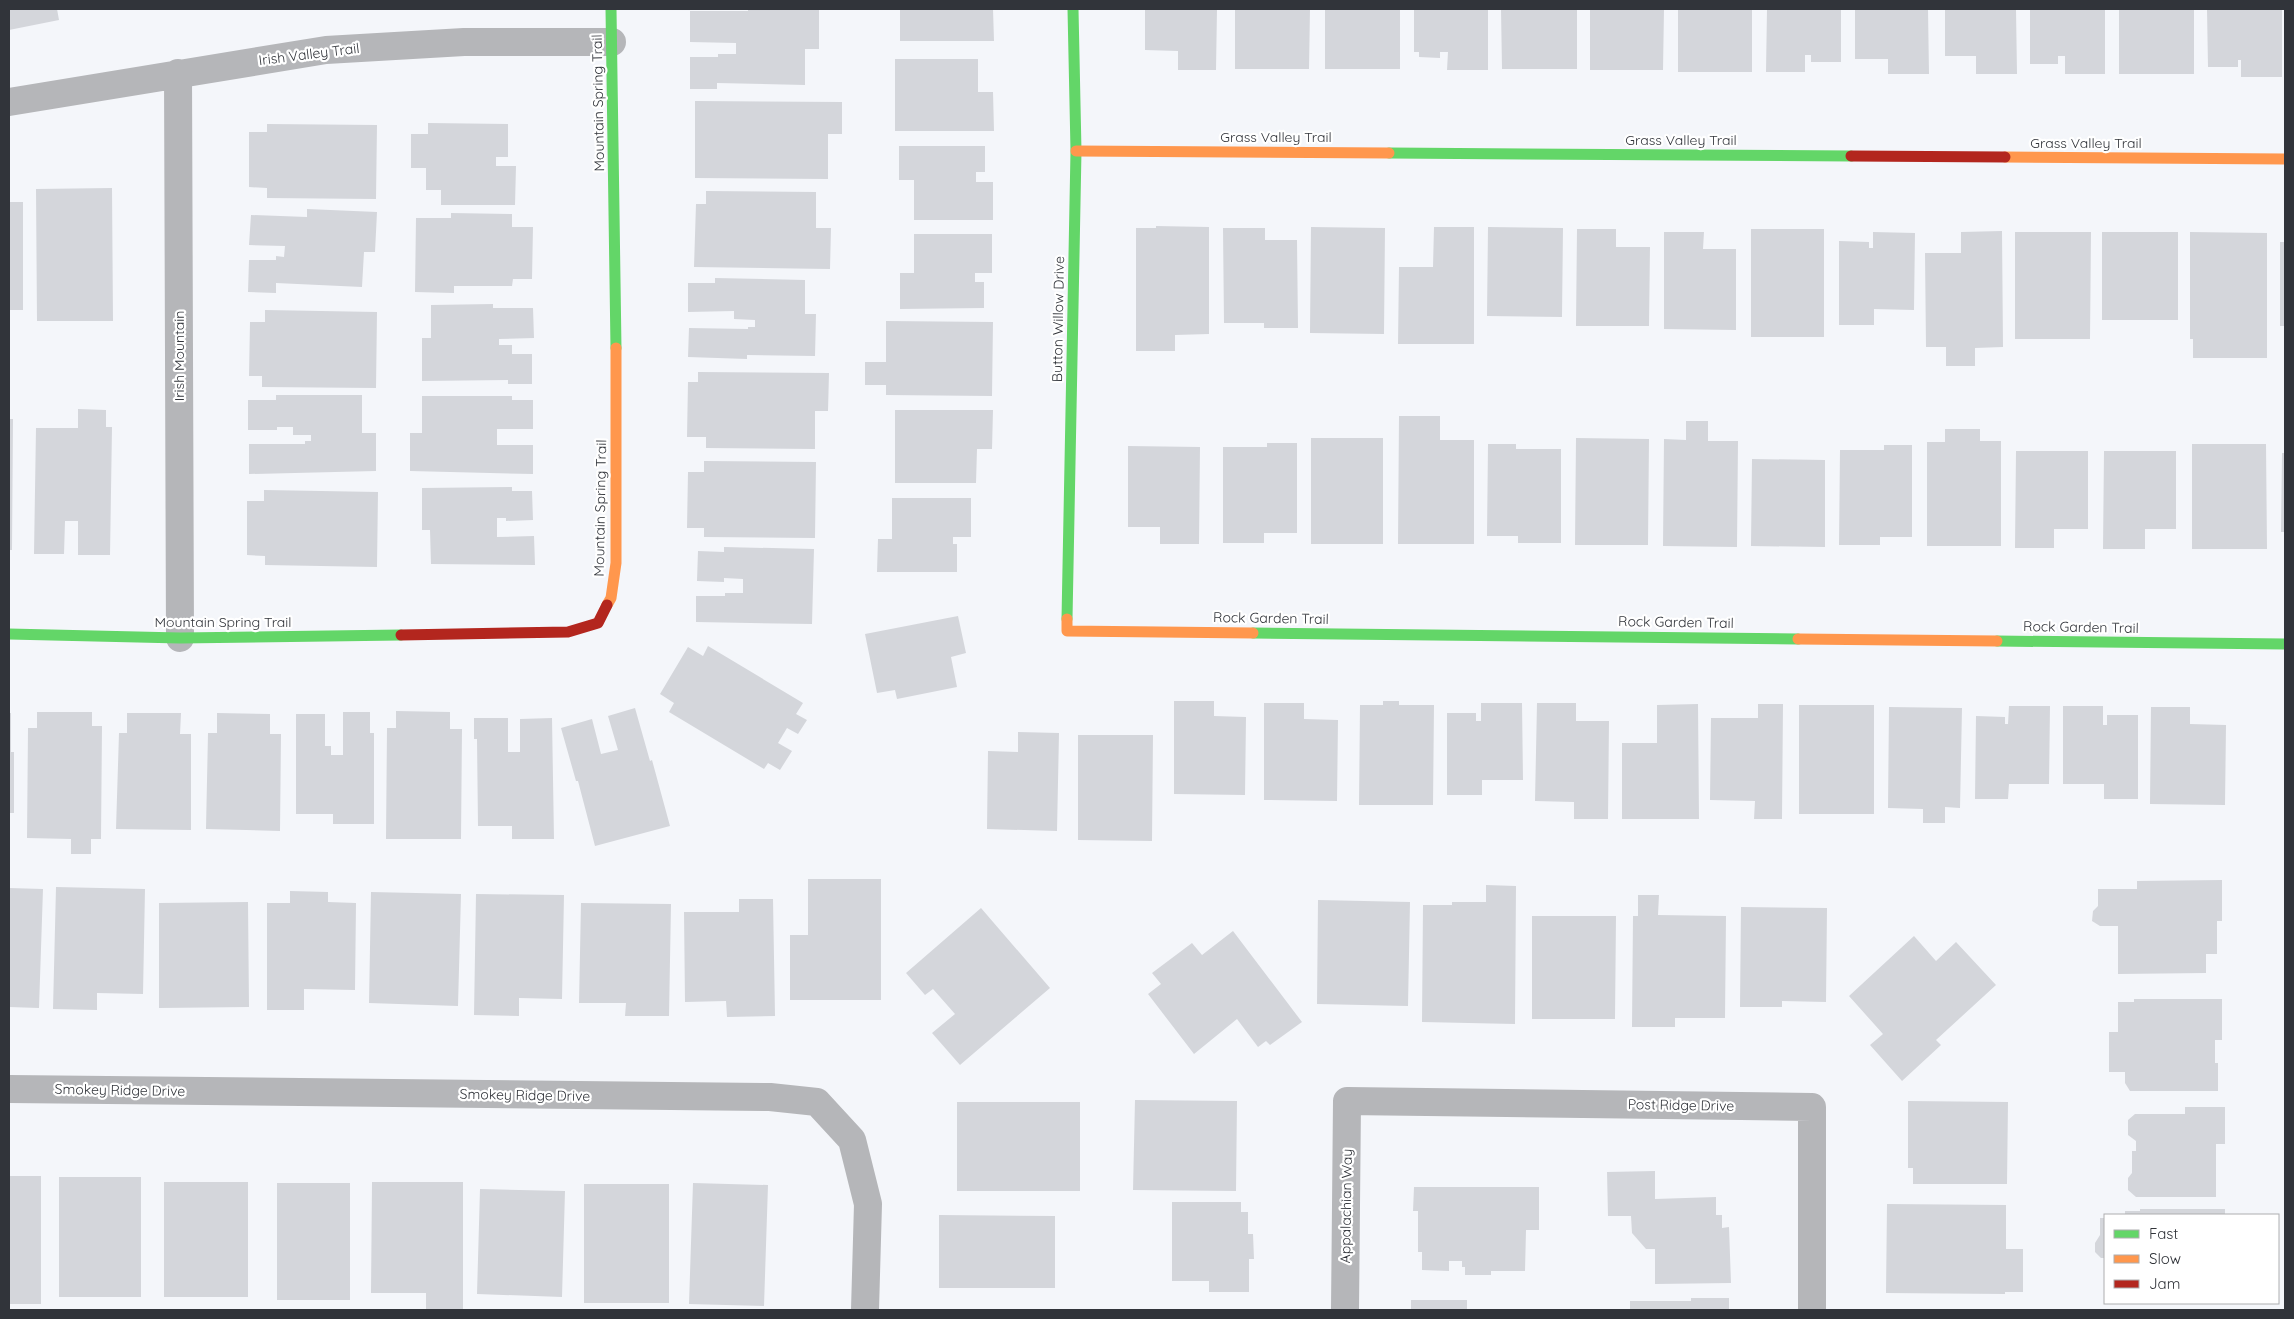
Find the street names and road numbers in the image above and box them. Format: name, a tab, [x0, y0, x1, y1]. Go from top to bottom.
street label: Mountain Spring Trail	[588, 34, 608, 172]
street label: Irish Valley Trail	[258, 39, 360, 69]
street label: Grass Valley Trail	[1220, 128, 1332, 146]
street label: Grass Valley Trail	[1625, 131, 1737, 149]
street label: Grass Valley Trail	[2030, 134, 2142, 152]
street label: Button Willow Drive	[1048, 256, 1068, 382]
street label: Irish Mountain	[170, 311, 188, 401]
street label: Mountain Spring Trail	[590, 439, 610, 577]
street label: Rock Garden Trail	[1213, 608, 1329, 628]
street label: Rock Garden Trail	[1618, 612, 1734, 632]
street label: Mountain Spring Trail	[154, 613, 292, 631]
street label: Rock Garden Trail	[2023, 617, 2139, 637]
street label: Smokey Ridge Drive	[55, 1080, 186, 1100]
street label: Smokey Ridge Drive	[460, 1085, 591, 1105]
street label: Post Ridge Drive	[1628, 1095, 1735, 1115]
street label: Appalachian Way	[1336, 1149, 1356, 1263]

